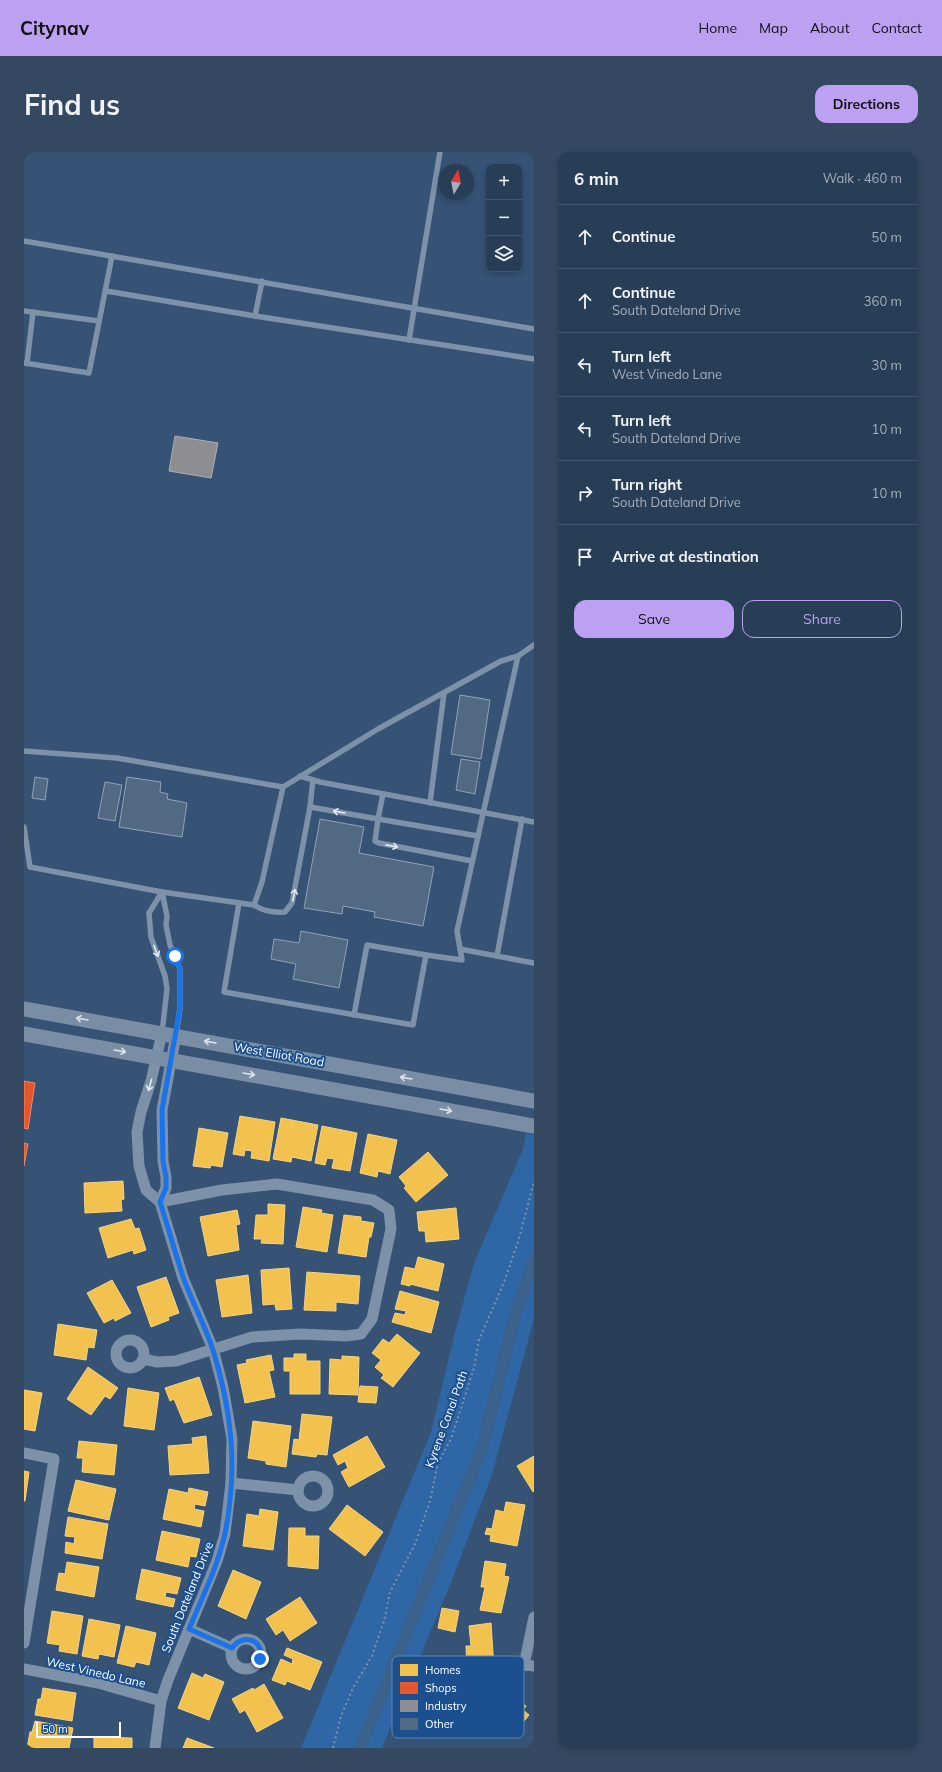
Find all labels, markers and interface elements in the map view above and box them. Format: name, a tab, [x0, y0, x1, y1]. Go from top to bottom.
text: Citynav	[20, 16, 89, 40]
text: Home	[698, 19, 737, 37]
text: Map	[759, 19, 788, 37]
text: About	[810, 19, 850, 37]
text: Contact	[872, 19, 922, 37]
button: Directions	[815, 85, 918, 123]
text: Find us	[24, 87, 120, 122]
north arrow	[438, 164, 474, 200]
map controls	[486, 164, 522, 272]
button: +	[486, 164, 522, 200]
text: 6 min	[574, 168, 619, 189]
text: Walk · 460 m	[823, 170, 902, 186]
button: −	[486, 200, 522, 236]
icon: ahead	[574, 226, 596, 248]
text: Continue	[612, 227, 675, 246]
text: 50 m	[872, 229, 902, 245]
button: layers	[486, 236, 522, 272]
text: Continue	[612, 283, 675, 302]
icon: ahead	[574, 290, 596, 312]
text: 360 m	[864, 293, 902, 309]
text: South Dateland Drive	[612, 302, 741, 318]
text: Turn left	[612, 347, 671, 366]
icon: left	[574, 354, 596, 376]
text: 30 m	[872, 357, 902, 373]
text: West Vinedo Lane	[612, 366, 722, 382]
text: Turn left	[612, 411, 671, 430]
icon: left	[574, 418, 596, 440]
text: 10 m	[872, 421, 902, 437]
text: South Dateland Drive	[612, 430, 741, 446]
text: Turn right	[612, 475, 682, 494]
icon: right	[574, 482, 596, 504]
text: 10 m	[872, 485, 902, 501]
text: South Dateland Drive	[612, 494, 741, 510]
icon: arrive	[574, 546, 596, 568]
text: Arrive at destination	[612, 547, 759, 566]
button: Save	[574, 600, 734, 638]
button: Share	[742, 600, 902, 638]
one-way arrow	[333, 808, 346, 816]
one-way arrow	[385, 842, 398, 850]
one-way arrow	[290, 889, 298, 902]
one-way arrow	[153, 945, 161, 957]
route start	[166, 947, 184, 965]
one-way arrow	[76, 1015, 89, 1023]
one-way arrow	[204, 1037, 217, 1045]
street label: West Elliot Road	[233, 1039, 325, 1069]
one-way arrow	[113, 1047, 126, 1055]
one-way arrow	[242, 1070, 255, 1078]
one-way arrow	[400, 1074, 413, 1082]
one-way arrow	[146, 1078, 153, 1091]
one-way arrow	[439, 1106, 452, 1114]
street label: Kyrene Canal Path	[421, 1368, 471, 1470]
street label: South Dateland Drive	[158, 1539, 216, 1655]
route end	[251, 1650, 269, 1668]
street label: West Vinedo Lane	[45, 1653, 147, 1691]
legend	[392, 1656, 524, 1738]
text: Homes	[425, 1663, 461, 1677]
text: Shops	[425, 1681, 457, 1695]
text: Industry	[425, 1699, 467, 1713]
text: Other	[425, 1717, 454, 1731]
scale bar	[36, 1720, 121, 1739]
text: 50 m	[42, 1722, 68, 1736]

